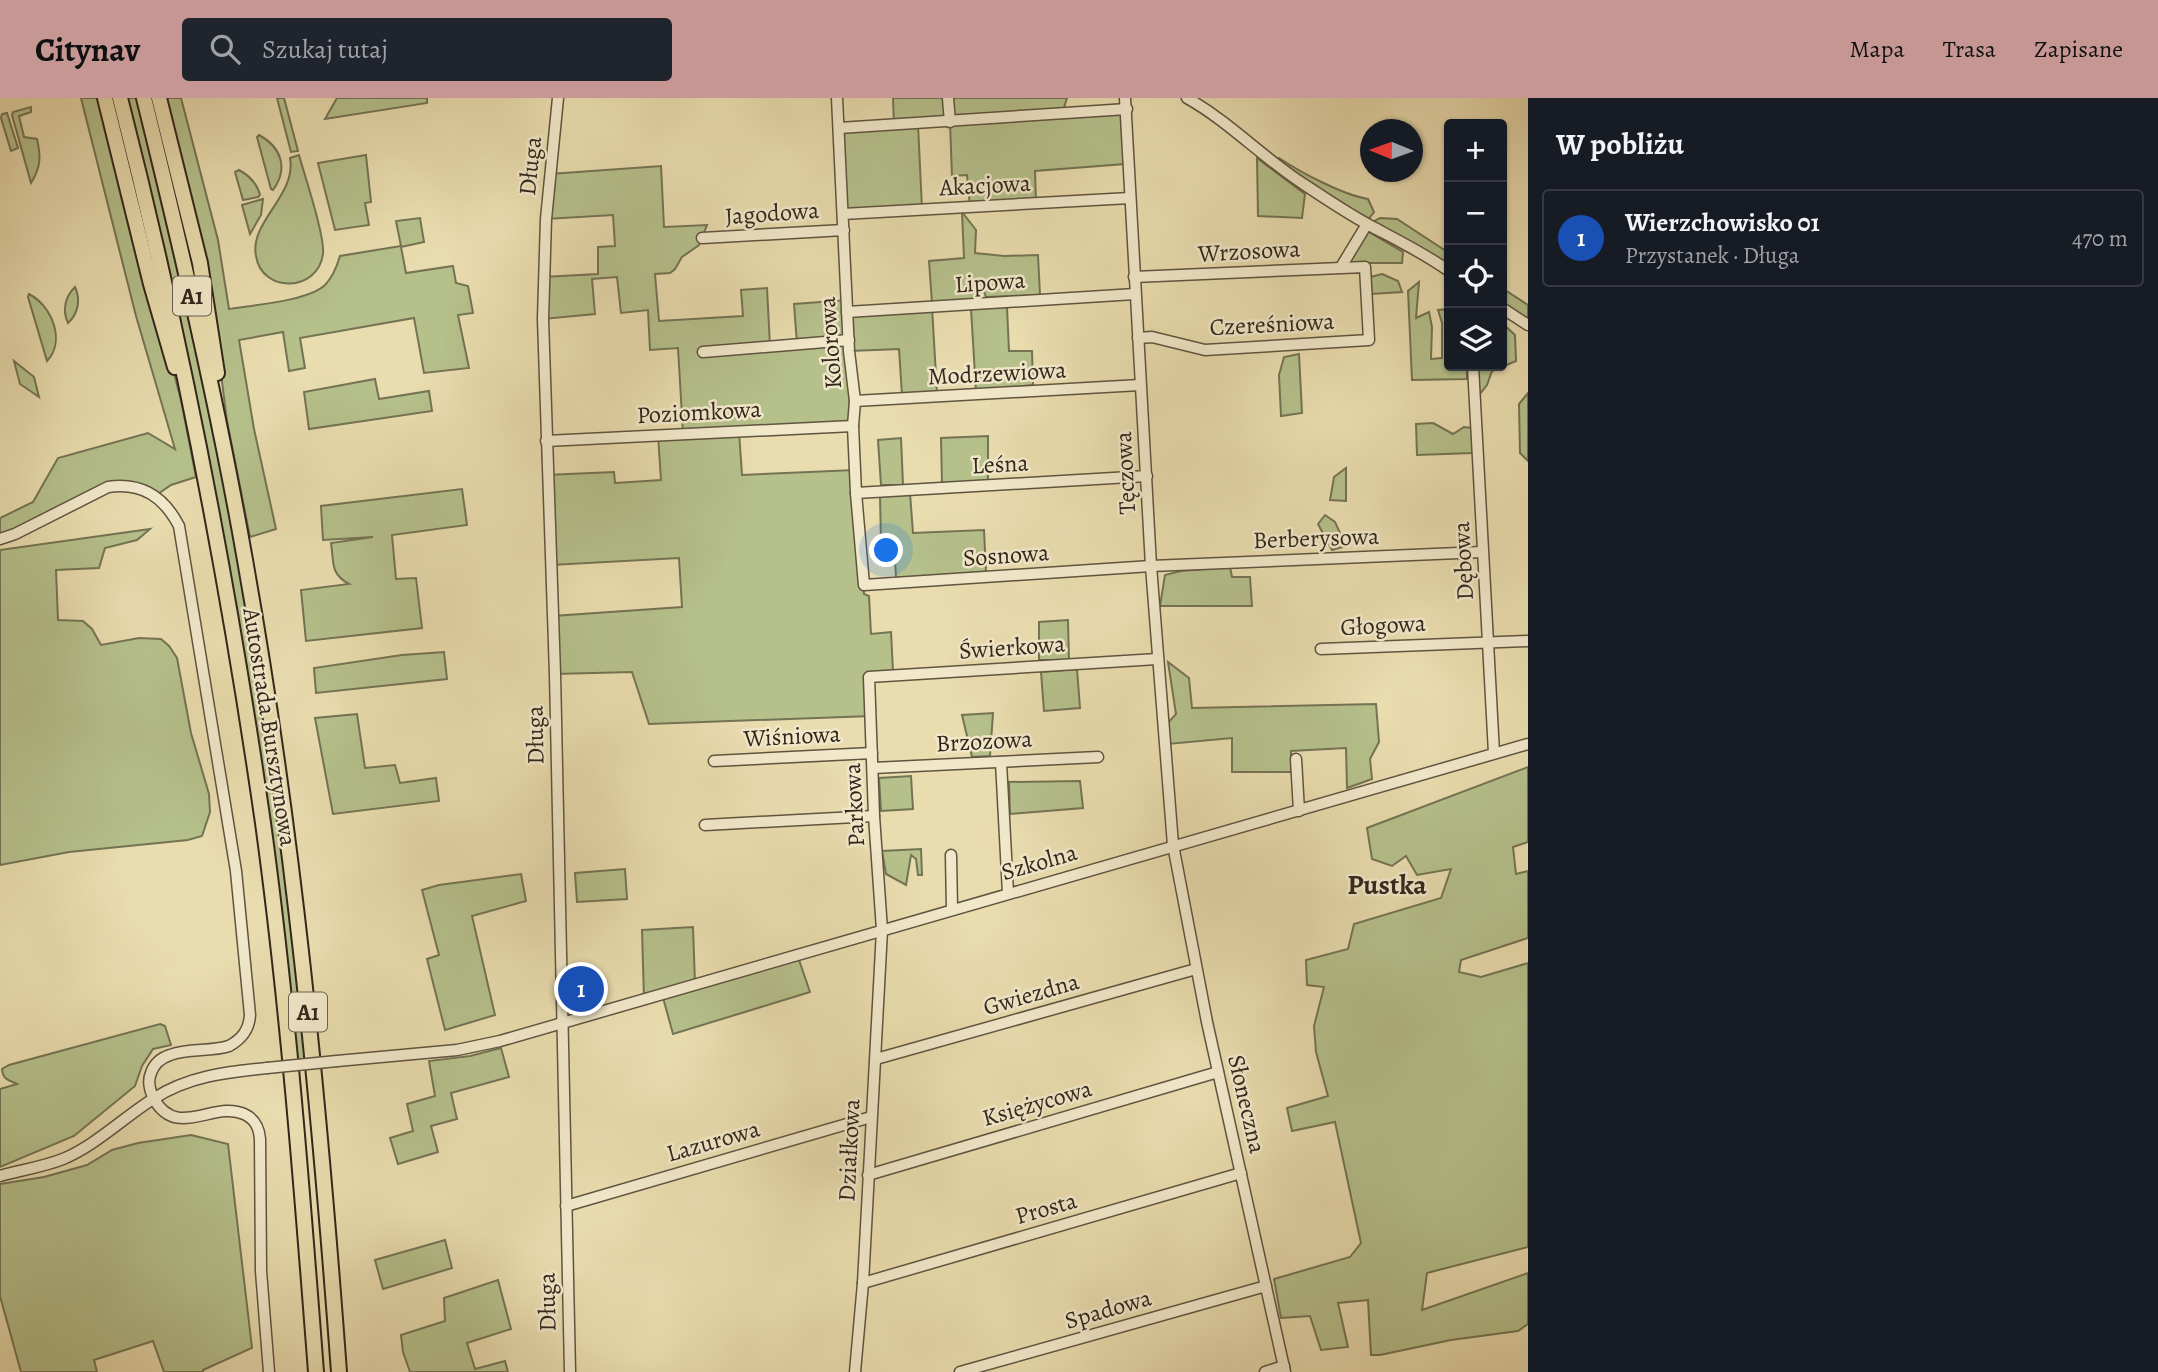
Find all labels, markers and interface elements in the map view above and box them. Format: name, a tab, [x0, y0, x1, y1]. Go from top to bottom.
search box	[182, 18, 672, 81]
text: Citynav	[35, 27, 140, 72]
icon: search	[206, 30, 244, 68]
text: Szukaj tutaj	[262, 32, 388, 67]
text: Mapa	[1850, 33, 1905, 65]
text: Trasa	[1943, 33, 1996, 65]
text: Zapisane	[2034, 33, 2123, 65]
north arrow	[1360, 119, 1423, 182]
map controls	[1444, 119, 1507, 371]
button: +	[1444, 119, 1507, 182]
text: W pobliżu	[1556, 124, 1684, 164]
street label: Długa	[511, 134, 549, 197]
street label: Akacjowa	[937, 167, 1032, 203]
button: −	[1444, 182, 1507, 245]
street label: Jagodowa	[724, 194, 821, 232]
text: Wierzchowisko 01	[1625, 205, 1820, 240]
text: 1	[1577, 223, 1585, 254]
text: 470 m	[2072, 223, 2128, 254]
street label: Wrzosowa	[1196, 232, 1302, 270]
text: Przystanek · Długa	[1625, 240, 1799, 271]
button: locate	[1444, 245, 1507, 308]
street label: Lipowa	[954, 264, 1027, 300]
road number: A1	[173, 276, 211, 316]
street label: Kolorowa	[811, 295, 849, 390]
street label: Czereśniowa	[1209, 305, 1336, 343]
button: layers	[1444, 308, 1507, 371]
street label: Modrzewiowa	[927, 353, 1068, 393]
street label: Poziomkowa	[636, 393, 763, 431]
street label: Tęczowa	[1107, 430, 1143, 515]
street label: Leśna	[971, 446, 1030, 481]
street label: Berberysowa	[1252, 520, 1380, 556]
street label: Dębowa	[1445, 520, 1481, 601]
your location	[869, 533, 903, 567]
street label: Sosnowa	[962, 536, 1051, 574]
street label: Autostrada Bursztynowa	[235, 604, 305, 849]
street label: Głogowa	[1339, 607, 1427, 643]
street label: Świerkowa	[958, 627, 1067, 667]
street label: Długa	[518, 704, 552, 765]
street label: Wiśniowa	[742, 717, 842, 755]
street label: Brzozowa	[935, 722, 1034, 760]
street label: Parkowa	[836, 761, 872, 848]
street label: Szkolna	[997, 836, 1081, 888]
district label: Pustka	[1347, 866, 1427, 904]
pin: 1	[558, 963, 604, 1015]
street label: Gwiezdna	[979, 965, 1083, 1023]
road number: A1	[289, 992, 327, 1032]
street label: Słoneczna	[1220, 1051, 1274, 1157]
street label: Księżycowa	[978, 1072, 1096, 1134]
street label: Działkowa	[830, 1097, 868, 1202]
street label: Lazurowa	[663, 1112, 764, 1170]
street label: Prosta	[1011, 1184, 1081, 1232]
street label: Długa	[530, 1271, 564, 1332]
street label: Spadowa	[1061, 1281, 1156, 1337]

